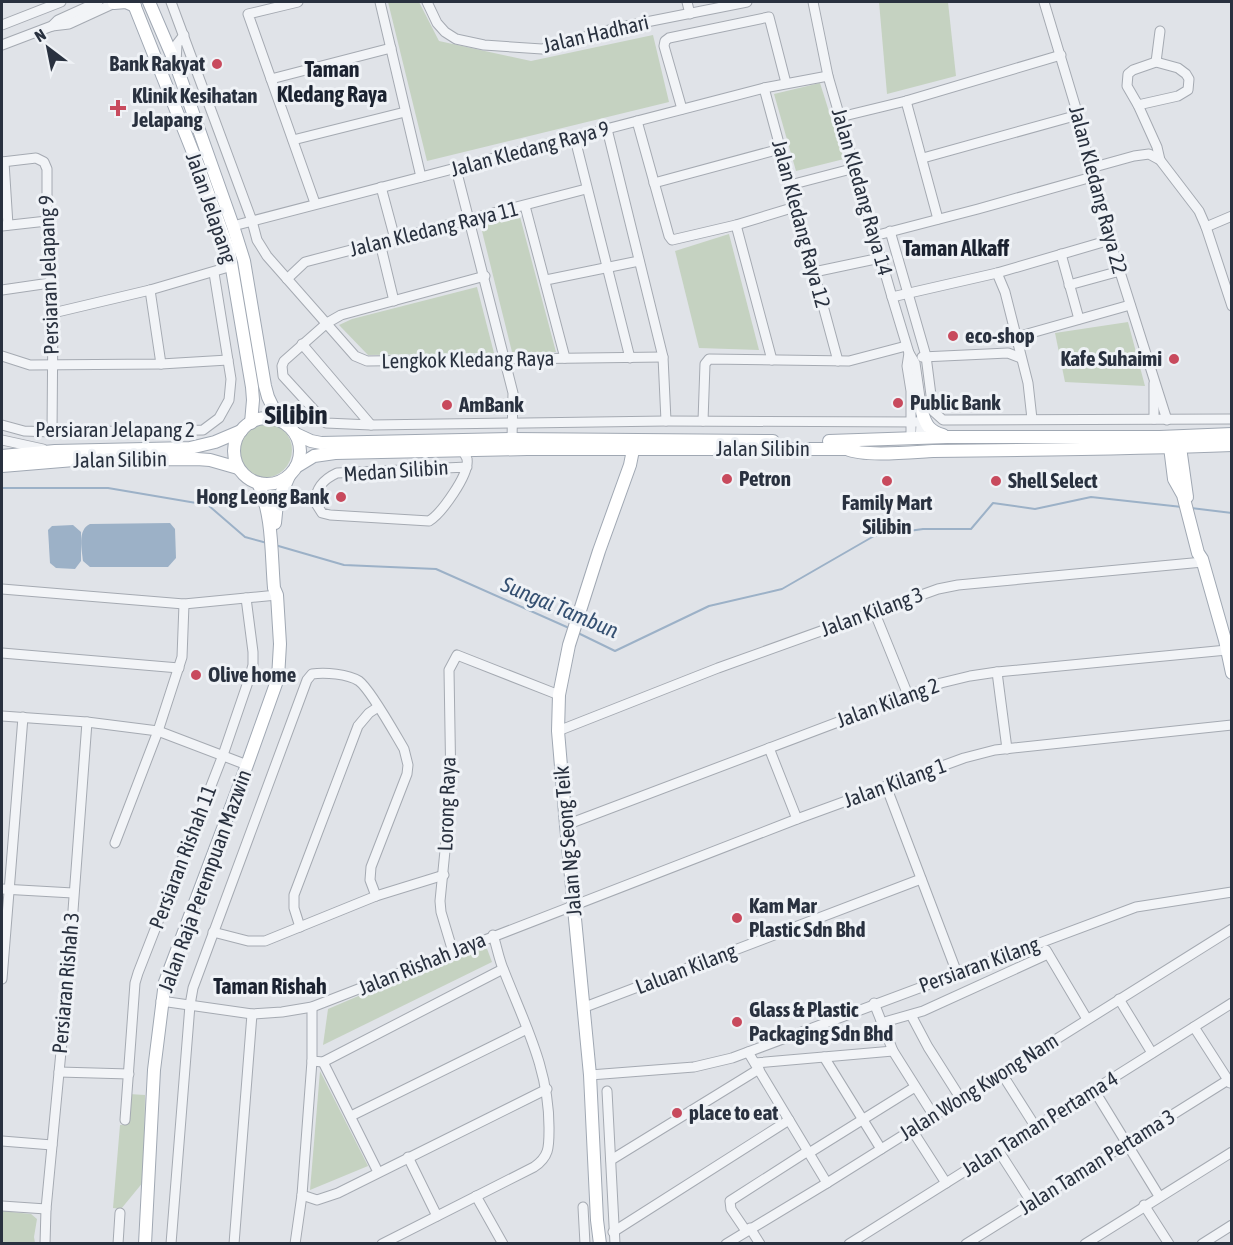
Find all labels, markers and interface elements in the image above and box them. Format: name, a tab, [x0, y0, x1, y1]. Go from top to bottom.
street label: Jalan Hadhari	[541, 9, 651, 57]
north arrow	[18, 18, 78, 78]
text: N	[31, 25, 49, 45]
place label: Bank Rakyat	[109, 51, 205, 75]
district label: Taman Kledang Raya	[277, 56, 387, 107]
marker: Bank Rakyat	[210, 57, 224, 71]
place label: Klinik Kesihatan Jelapang	[131, 83, 257, 131]
marker: Klinik Kesihatan Jelapang	[109, 99, 127, 117]
street label: Jalan Kledang Raya 22	[1065, 103, 1133, 276]
street label: Jalan Kledang Raya 14	[828, 105, 898, 278]
street label: Jalan Kledang Raya 9	[448, 115, 612, 181]
street label: Jalan Kledang Raya 12	[768, 137, 836, 310]
street label: Jalan Jelapang	[182, 149, 242, 266]
street label: Persiaran Jelapang 9	[33, 195, 63, 355]
street label: Jalan Kledang Raya 11	[347, 195, 521, 261]
district label: Taman Alkaff	[903, 235, 1010, 261]
place label: eco-shop	[965, 323, 1035, 347]
marker: eco-shop	[946, 329, 960, 343]
street label: Lengkok Kledang Raya	[381, 345, 555, 373]
place label: Kafe Suhaimi	[1060, 346, 1162, 370]
marker: Kafe Suhaimi	[1167, 352, 1181, 366]
place label: Public Bank	[910, 390, 1001, 414]
place label: AmBank	[458, 392, 524, 416]
marker: Public Bank	[891, 396, 905, 410]
marker: AmBank	[440, 398, 454, 412]
district label: Silibin	[264, 399, 328, 430]
street label: Persiaran Jelapang 2	[35, 417, 195, 441]
street label: Jalan Silibin	[716, 436, 810, 460]
street label: Jalan Silibin	[73, 446, 167, 472]
street label: Medan Silibin	[343, 454, 449, 486]
place label: Petron	[739, 466, 791, 490]
place label: Shell Select	[1008, 468, 1098, 492]
marker: Petron	[720, 472, 734, 486]
marker: Family Mart Silibin	[880, 474, 894, 488]
marker: Shell Select	[989, 474, 1003, 488]
place label: Hong Leong Bank	[196, 484, 330, 508]
marker: Hong Leong Bank	[334, 490, 348, 504]
place label: Family Mart Silibin	[842, 490, 932, 538]
water label: Sungai Tambun	[497, 570, 623, 643]
street label: Jalan Kilang 3	[817, 581, 926, 641]
place label: Olive home	[208, 662, 296, 686]
marker: Olive home	[189, 668, 203, 682]
street label: Jalan Kilang 2	[833, 672, 942, 732]
street label: Jalan Kilang 1	[840, 752, 949, 812]
street label: Lorong Raya	[432, 756, 460, 852]
street label: Jalan Ng Seong Teik	[548, 765, 586, 917]
street label: Jalan Raja Perempuan Mazwin	[153, 766, 256, 995]
street label: Persiaran Rishah 11	[144, 781, 220, 932]
place label: Kam Mar Plastic Sdn Bhd	[749, 893, 866, 941]
street label: Persiaran Rishah 3	[47, 911, 83, 1055]
marker: Kam Mar Plastic Sdn Bhd	[730, 911, 744, 925]
street label: Jalan Rishah Jaya	[354, 927, 489, 1000]
street label: Persiaran Kilang	[915, 931, 1042, 997]
street label: Laluan Kilang	[632, 938, 739, 998]
district label: Taman Rishah	[213, 973, 327, 999]
place label: Glass & Plastic Packaging Sdn Bhd	[749, 997, 893, 1045]
marker: Glass & Plastic Packaging Sdn Bhd	[730, 1015, 744, 1029]
street label: Jalan Wong Kwong Nam	[895, 1028, 1062, 1145]
street label: Jalan Taman Pertama 4	[957, 1065, 1122, 1181]
place label: place to eat	[689, 1100, 778, 1124]
street label: Jalan Taman Pertama 3	[1014, 1103, 1179, 1219]
marker: place to eat	[670, 1106, 684, 1120]

